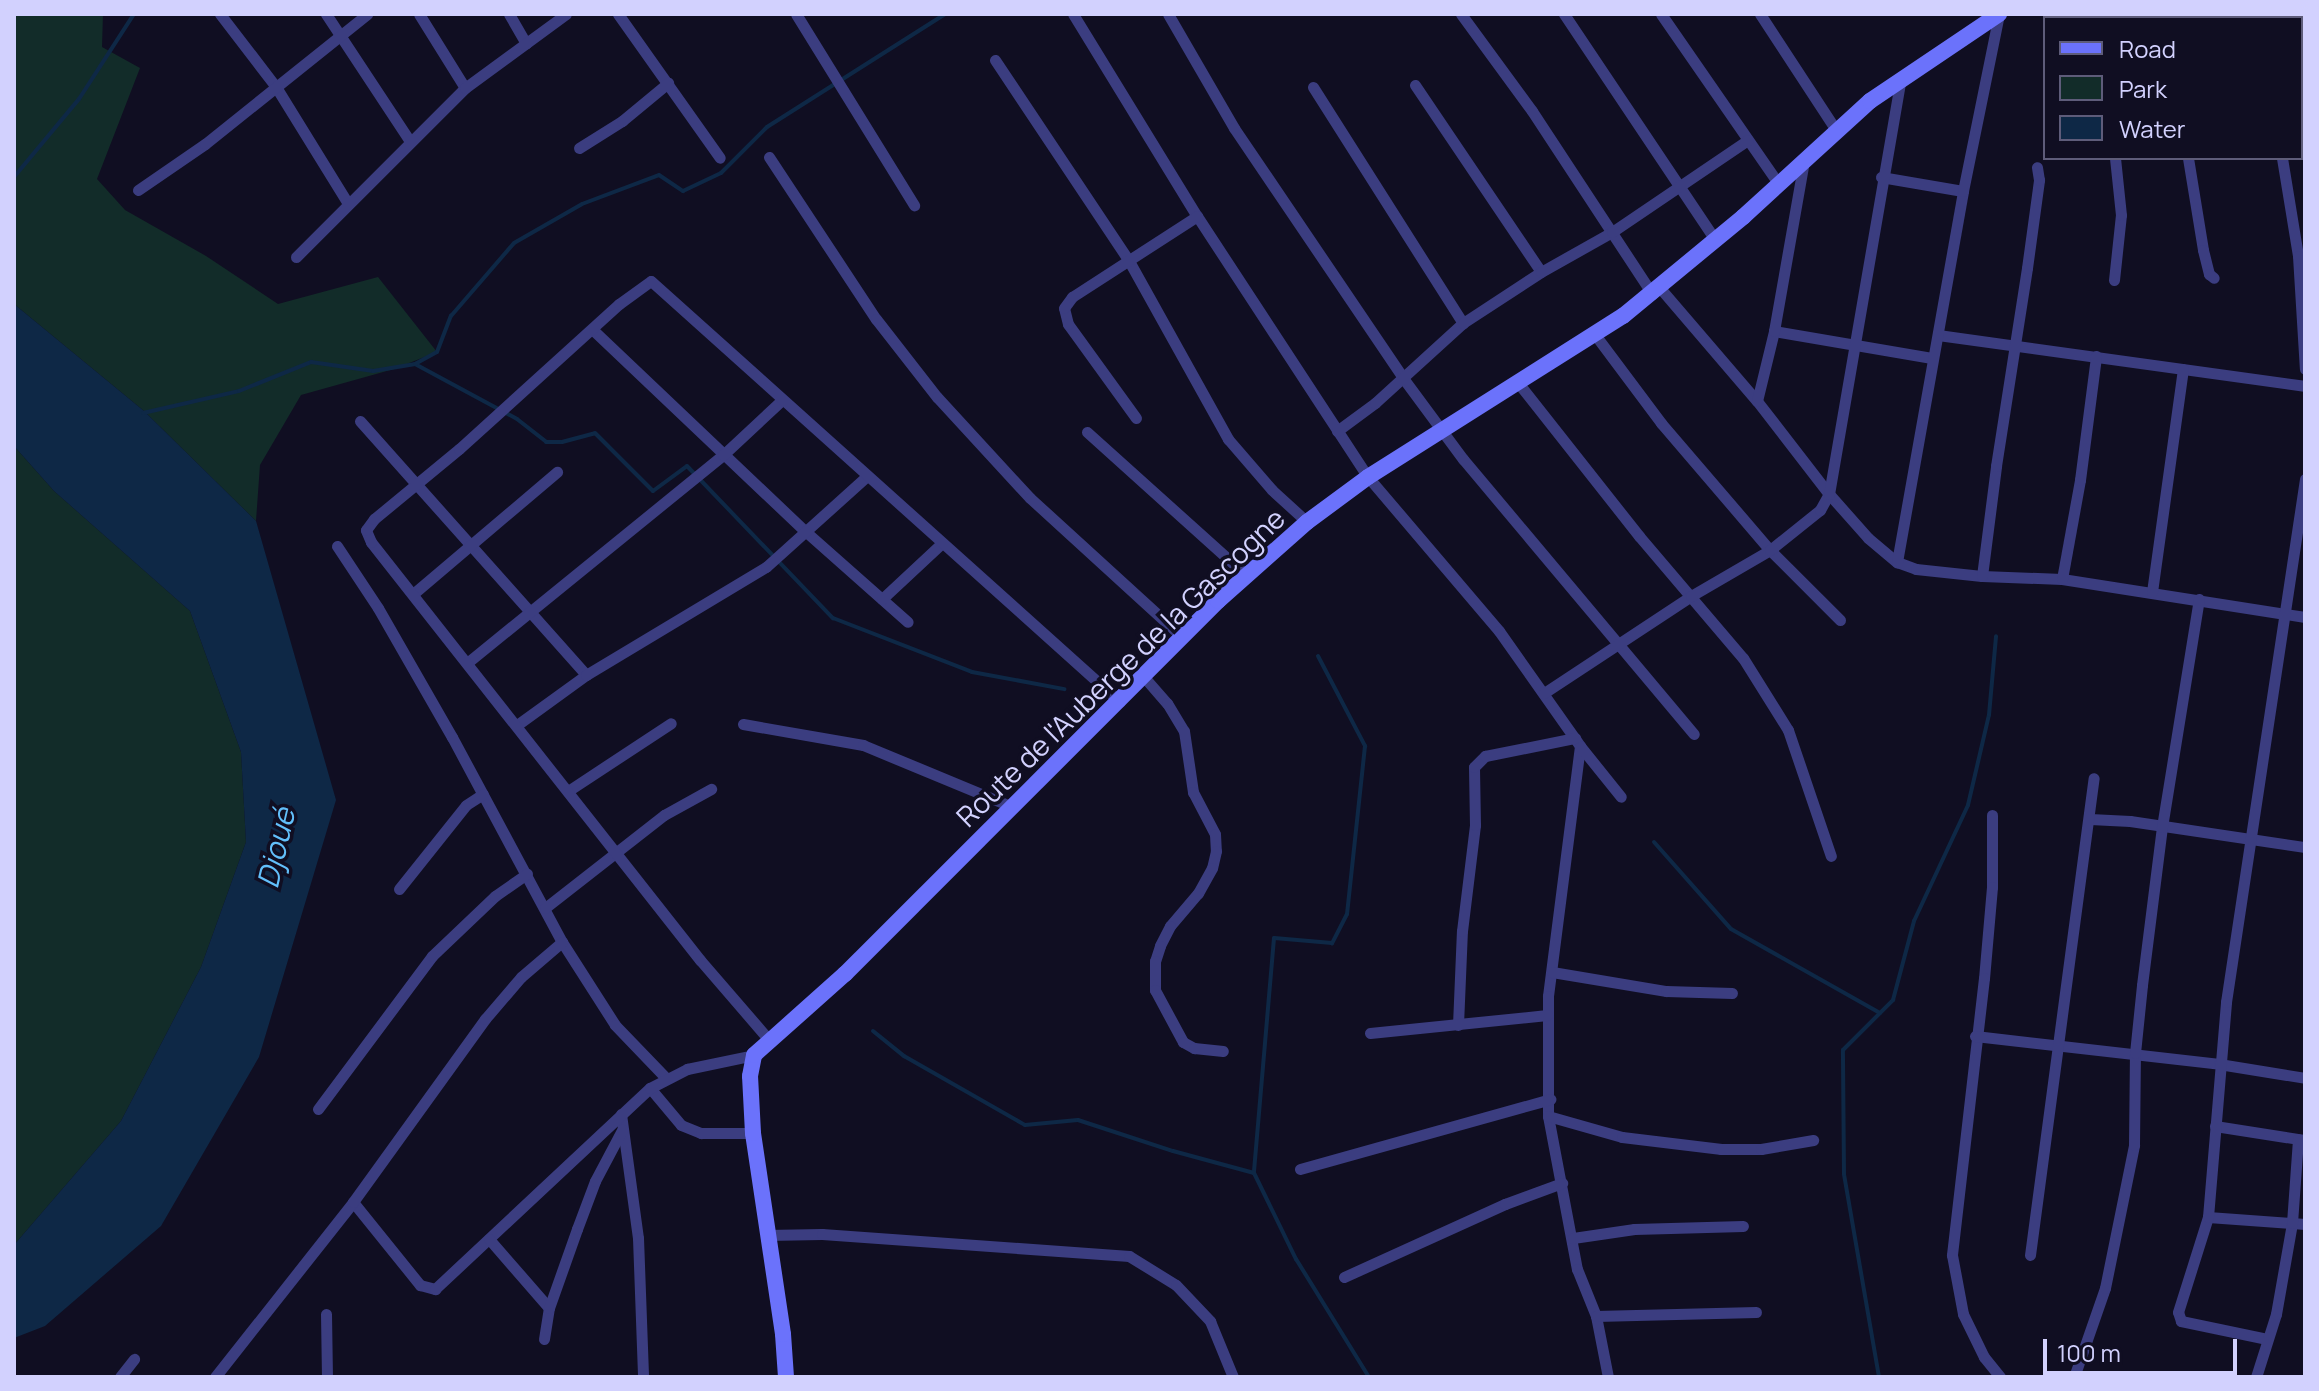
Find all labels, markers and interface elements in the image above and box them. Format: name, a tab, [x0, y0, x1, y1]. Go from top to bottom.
legend	[2043, 16, 2303, 160]
text: Road	[2119, 32, 2176, 65]
text: Park	[2119, 72, 2167, 105]
text: Water	[2119, 112, 2186, 145]
street label: Route de l'Auberge de la Gascogne	[949, 501, 1291, 833]
water label: Djoué	[249, 805, 303, 891]
scale bar	[2047, 1323, 2241, 1373]
text: 100 m	[2057, 1336, 2121, 1369]

